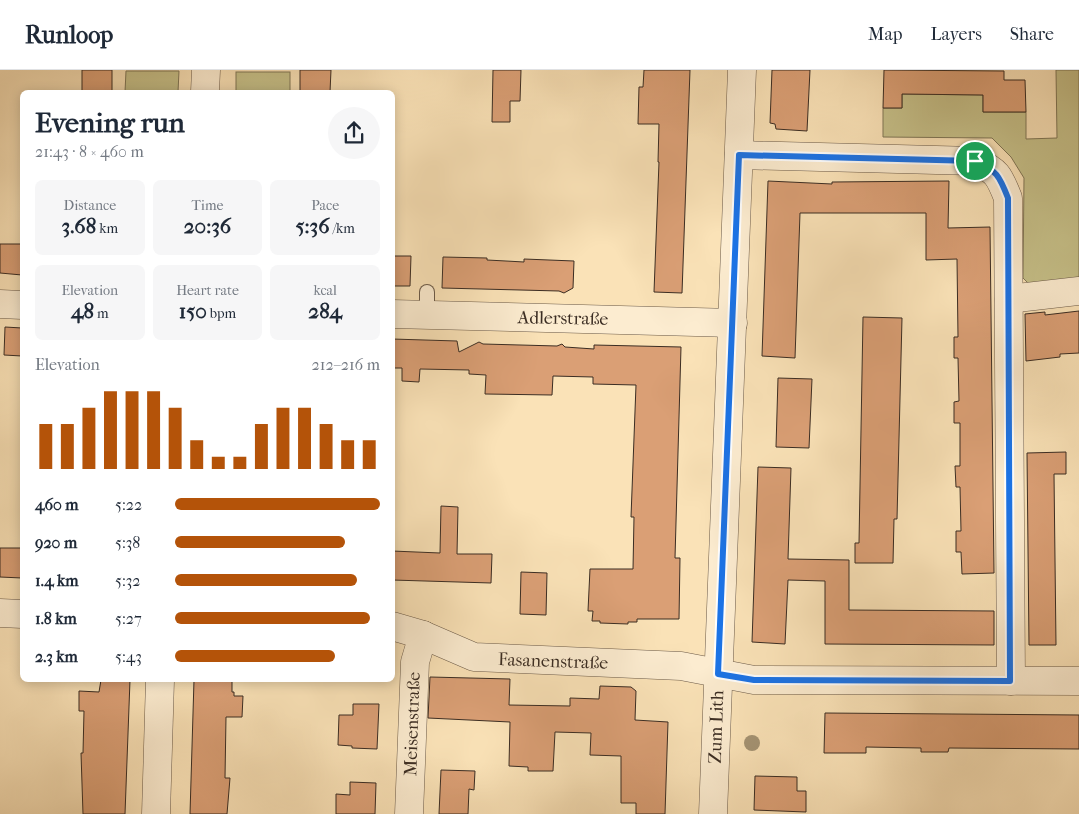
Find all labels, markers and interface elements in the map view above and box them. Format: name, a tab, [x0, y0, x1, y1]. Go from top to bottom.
text: Runloop	[25, 21, 113, 49]
text: Map	[868, 24, 902, 45]
text: Layers	[930, 24, 982, 45]
text: Share	[1010, 24, 1054, 45]
text: Evening run	[35, 106, 185, 139]
button: share	[328, 107, 380, 159]
pin	[954, 140, 996, 182]
text: 21:43 · 8 × 460 m	[35, 142, 144, 161]
icon: arrive	[961, 147, 989, 175]
text: Distance	[64, 197, 116, 214]
text: Time	[192, 197, 223, 214]
text: Pace	[311, 197, 339, 214]
text: 3.68	[62, 214, 96, 238]
text: 20:36	[184, 214, 231, 238]
text: 5:36	[295, 214, 330, 238]
text: km	[96, 220, 118, 237]
text: /km	[330, 220, 355, 237]
text: Elevation	[62, 282, 118, 299]
text: Heart rate	[176, 282, 239, 299]
text: kcal	[313, 282, 337, 299]
text: 48	[71, 299, 94, 323]
text: 150	[179, 299, 207, 323]
text: 284	[308, 299, 342, 323]
text: m	[94, 305, 109, 322]
text: bpm	[207, 305, 236, 322]
street label: Adlerstraße	[516, 307, 609, 330]
text: Elevation	[35, 355, 100, 374]
text: 212–216 m	[312, 355, 380, 374]
text: 460 m	[35, 495, 79, 514]
text: 5:22	[115, 495, 142, 514]
text: 920 m	[35, 533, 77, 552]
text: 5:38	[115, 533, 140, 552]
text: 1.4 km	[35, 571, 79, 590]
text: 5:32	[115, 571, 141, 590]
text: 1.8 km	[35, 609, 77, 628]
text: 5:27	[115, 609, 142, 628]
text: 2.3 km	[35, 647, 78, 666]
text: 5:43	[115, 647, 142, 666]
street label: Fasanenstraße	[497, 649, 609, 674]
street label: Meisenstraße	[400, 671, 425, 777]
street label: Zum Lith	[705, 690, 728, 764]

